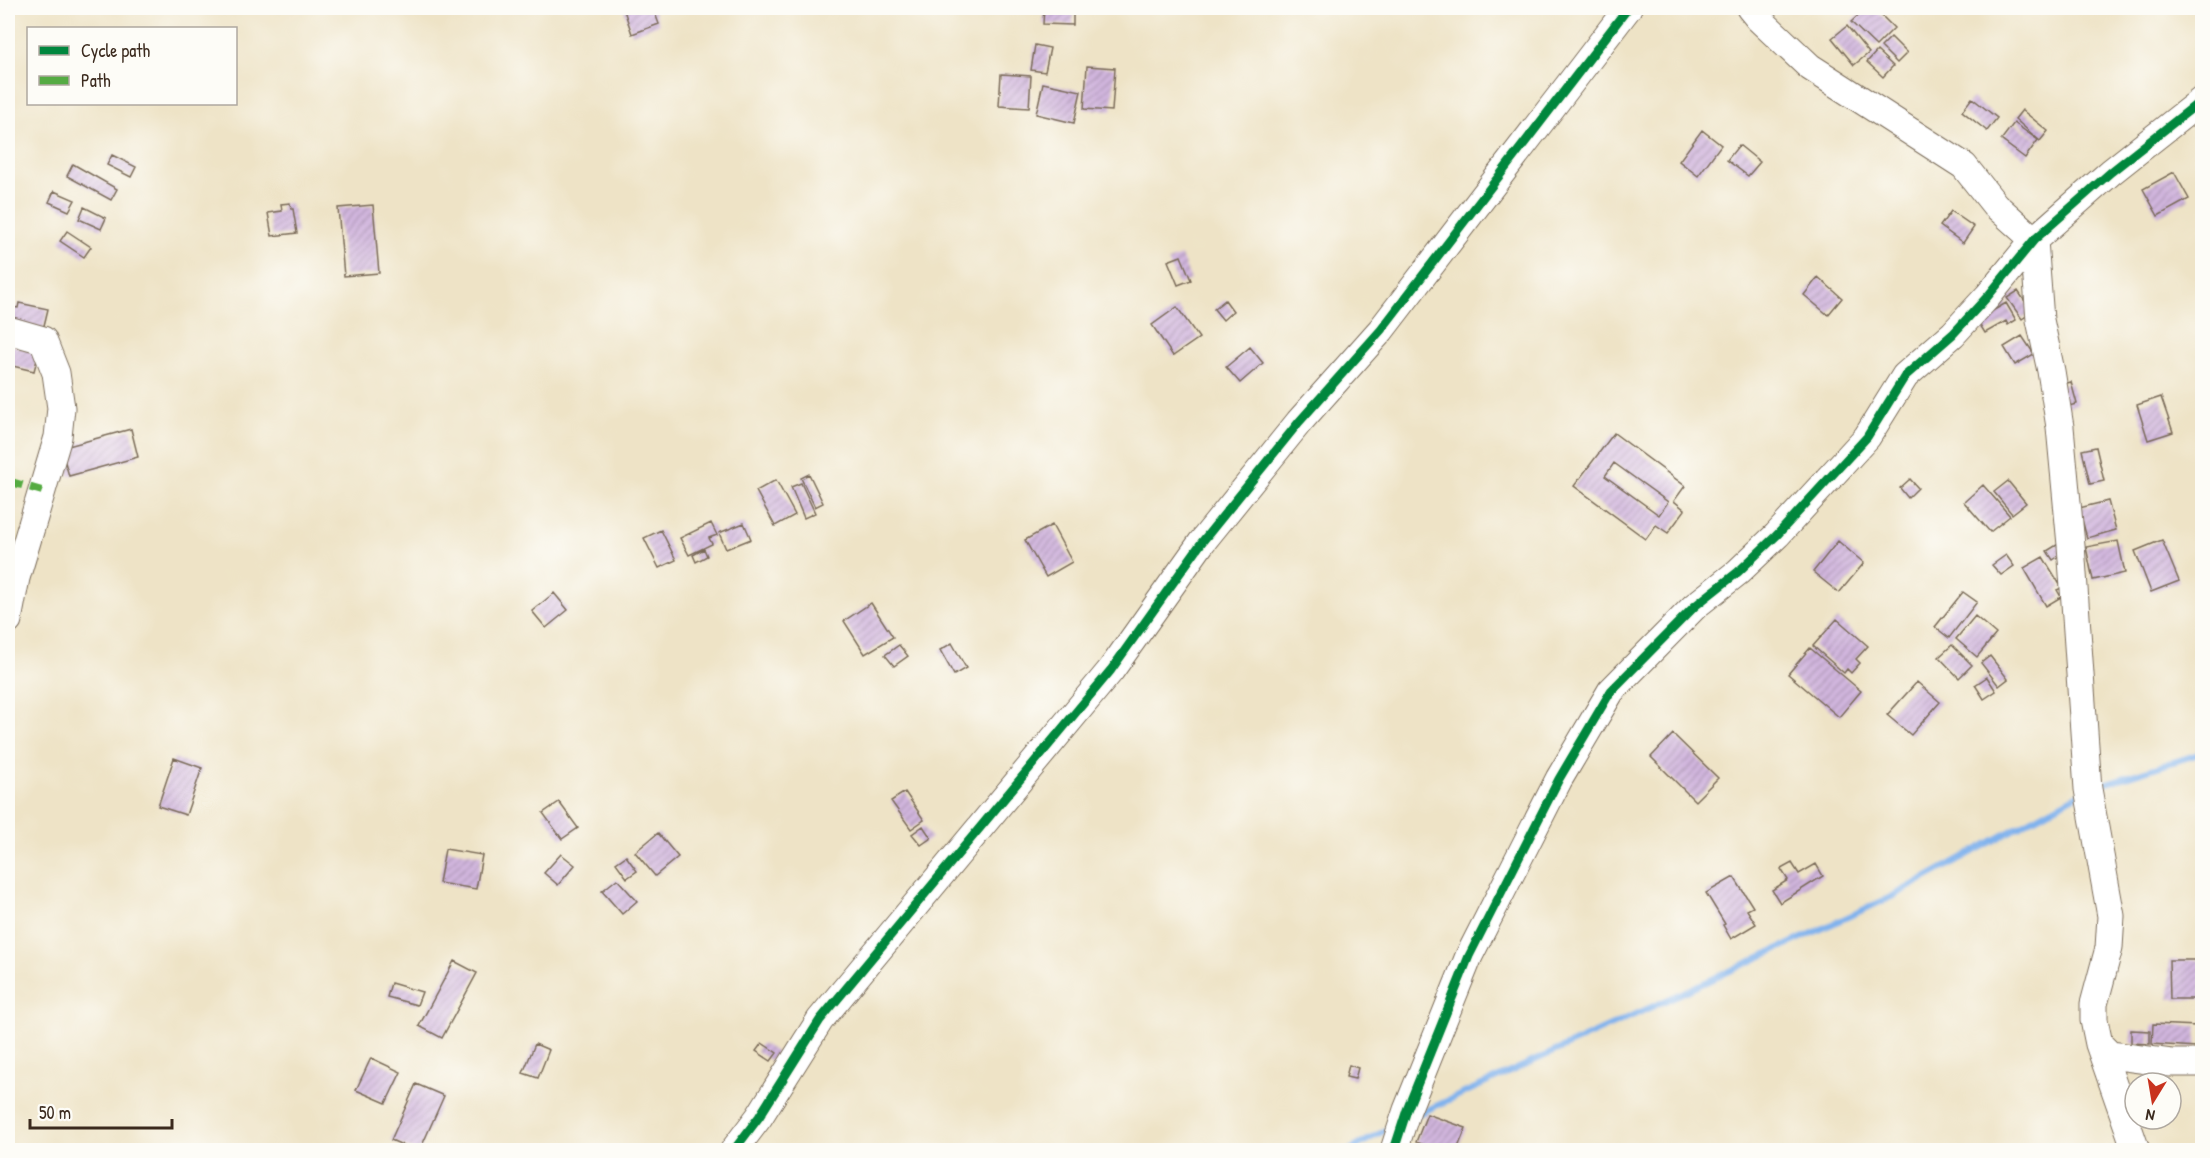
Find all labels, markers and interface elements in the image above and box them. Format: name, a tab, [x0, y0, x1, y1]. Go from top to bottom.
legend	[27, 27, 237, 105]
text: Cycle path	[81, 38, 151, 63]
text: Path	[81, 68, 111, 93]
north arrow	[2123, 1071, 2183, 1131]
scale bar	[30, 1092, 172, 1130]
text: 50 m	[39, 1100, 71, 1125]
text: N	[2143, 1104, 2156, 1127]

